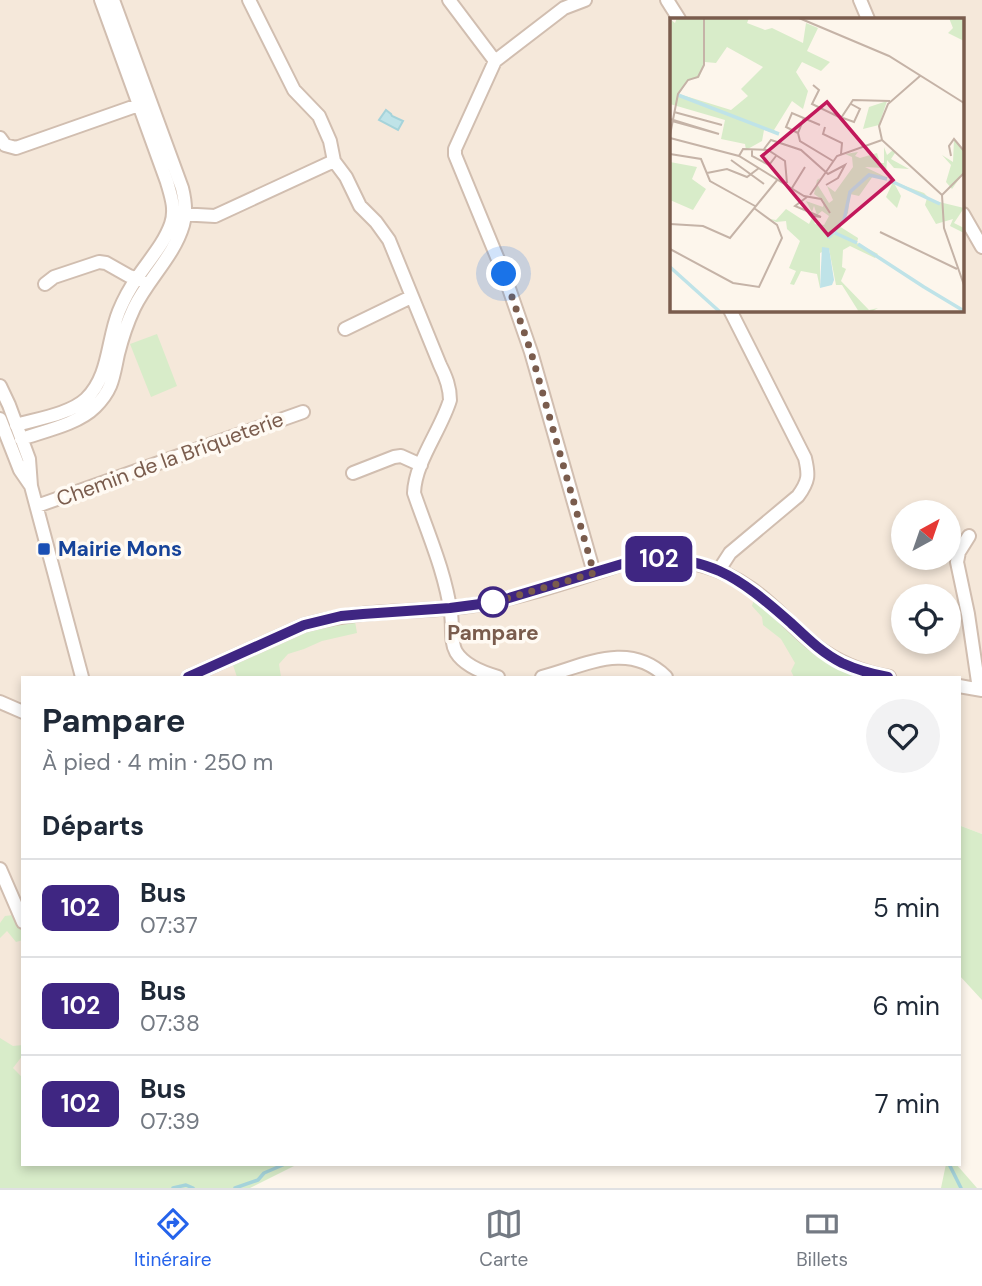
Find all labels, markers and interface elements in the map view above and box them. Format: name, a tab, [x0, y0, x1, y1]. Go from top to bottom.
inset map	[670, 18, 964, 312]
your location	[486, 256, 521, 291]
street label: Chemin de la Briqueterie	[53, 405, 287, 513]
north arrow	[891, 500, 961, 570]
map controls	[891, 500, 961, 654]
place label: Mairie Mons	[58, 535, 182, 563]
line badge: 102	[619, 536, 699, 582]
marker: Mairie Mons	[36, 541, 52, 557]
text: 102	[639, 543, 679, 574]
button: locate	[891, 584, 961, 654]
marker: Pampare	[478, 587, 508, 617]
place label: Pampare	[447, 619, 539, 647]
text: Pampare	[42, 699, 186, 742]
button: heart	[866, 699, 940, 773]
text: À pied · 4 min · 250 m	[42, 747, 273, 777]
text: Départs	[42, 809, 144, 843]
text: Bus	[140, 876, 186, 910]
text: 5 min	[873, 891, 940, 925]
text: 102	[61, 892, 100, 923]
text: 07:37	[140, 910, 198, 940]
text: Bus	[140, 974, 186, 1008]
text: 6 min	[872, 989, 940, 1023]
text: 102	[61, 990, 100, 1021]
text: 07:38	[140, 1008, 200, 1038]
text: Bus	[140, 1072, 186, 1106]
text: 7 min	[875, 1087, 940, 1121]
text: 102	[61, 1088, 100, 1119]
text: 07:39	[140, 1106, 200, 1136]
tab: Itinéraire	[134, 1205, 211, 1272]
tab: Carte	[479, 1205, 528, 1272]
tab: Billets	[796, 1205, 848, 1272]

